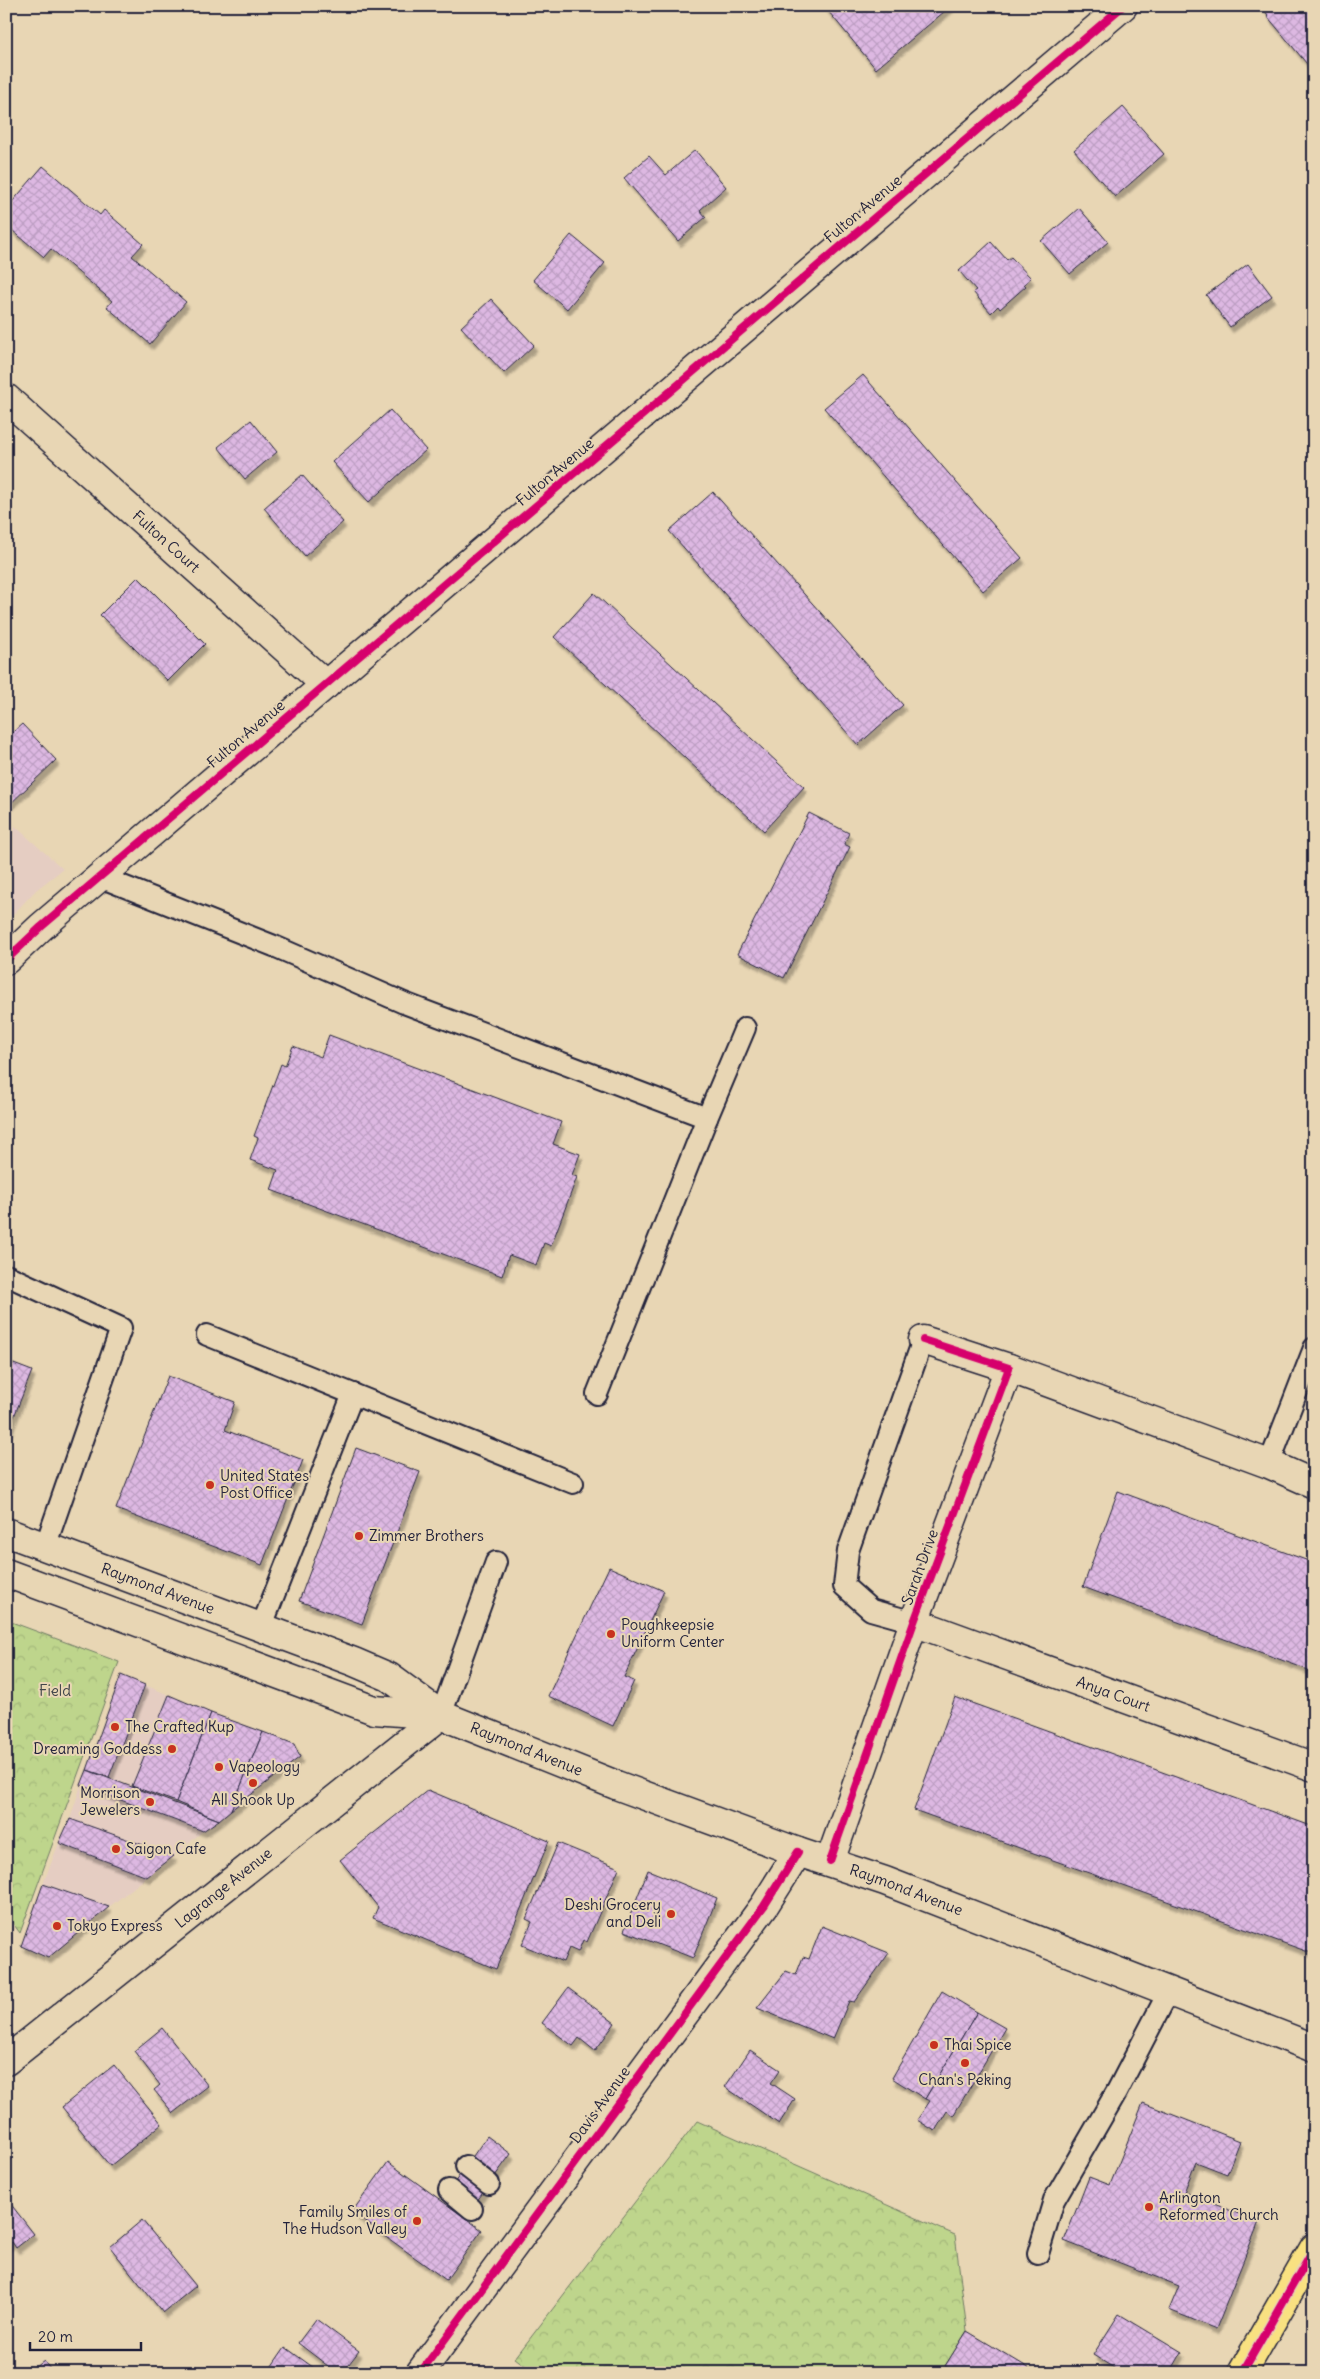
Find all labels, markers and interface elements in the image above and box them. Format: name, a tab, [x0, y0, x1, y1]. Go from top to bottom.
street label: Fulton Avenue	[820, 170, 906, 247]
street label: Fulton Avenue	[512, 433, 598, 510]
street label: Fulton Court	[129, 506, 204, 576]
street label: Fulton Avenue	[203, 695, 289, 772]
place label: United States Post Office	[220, 1466, 309, 1502]
marker: United States Post Office	[204, 1479, 216, 1491]
place label: Zimmer Brothers	[369, 1526, 484, 1545]
street label: Sarah Drive	[897, 1526, 942, 1607]
marker: Zimmer Brothers	[353, 1530, 365, 1542]
street label: Raymond Avenue	[99, 1558, 217, 1618]
place label: Poughkeepsie Uniform Center	[621, 1615, 724, 1651]
marker: Poughkeepsie Uniform Center	[605, 1628, 617, 1640]
street label: Anya Court	[1074, 1672, 1153, 1716]
park label: Field	[39, 1681, 71, 1700]
place label: The Crafted Kup	[125, 1717, 234, 1736]
street label: Raymond Avenue	[468, 1718, 586, 1780]
marker: The Crafted Kup	[109, 1721, 121, 1733]
place label: Dreaming Goddess	[33, 1739, 162, 1758]
marker: Dreaming Goddess	[166, 1743, 178, 1755]
place label: Vapeology	[229, 1757, 300, 1776]
marker: Vapeology	[213, 1761, 225, 1773]
marker: All Shook Up	[247, 1777, 259, 1789]
place label: Morrison Jewelers	[80, 1783, 140, 1819]
place label: All Shook Up	[211, 1790, 295, 1809]
marker: Morrison Jewelers	[144, 1796, 156, 1808]
place label: Saigon Cafe	[126, 1839, 206, 1858]
marker: Saigon Cafe	[110, 1843, 122, 1855]
street label: Lagrange Avenue	[171, 1843, 276, 1932]
street label: Raymond Avenue	[847, 1860, 966, 1919]
place label: Deshi Grocery and Deli	[565, 1895, 661, 1931]
marker: Deshi Grocery and Deli	[665, 1908, 677, 1920]
place label: Tokyo Express	[67, 1916, 163, 1935]
marker: Tokyo Express	[51, 1920, 63, 1932]
place label: Thai Spice	[944, 2035, 1012, 2054]
marker: Thai Spice	[928, 2039, 940, 2051]
marker: Chan's Peking	[959, 2057, 971, 2069]
street label: Davis Avenue	[565, 2063, 634, 2147]
place label: Chan's Peking	[918, 2070, 1012, 2089]
place label: Arlington Reformed Church	[1159, 2188, 1279, 2224]
marker: Arlington Reformed Church	[1143, 2201, 1155, 2213]
place label: Family Smiles of The Hudson Valley	[282, 2202, 408, 2238]
marker: Family Smiles of The Hudson Valley	[411, 2215, 423, 2227]
scale bar	[30, 2319, 141, 2351]
text: 20 m	[38, 2327, 73, 2346]

